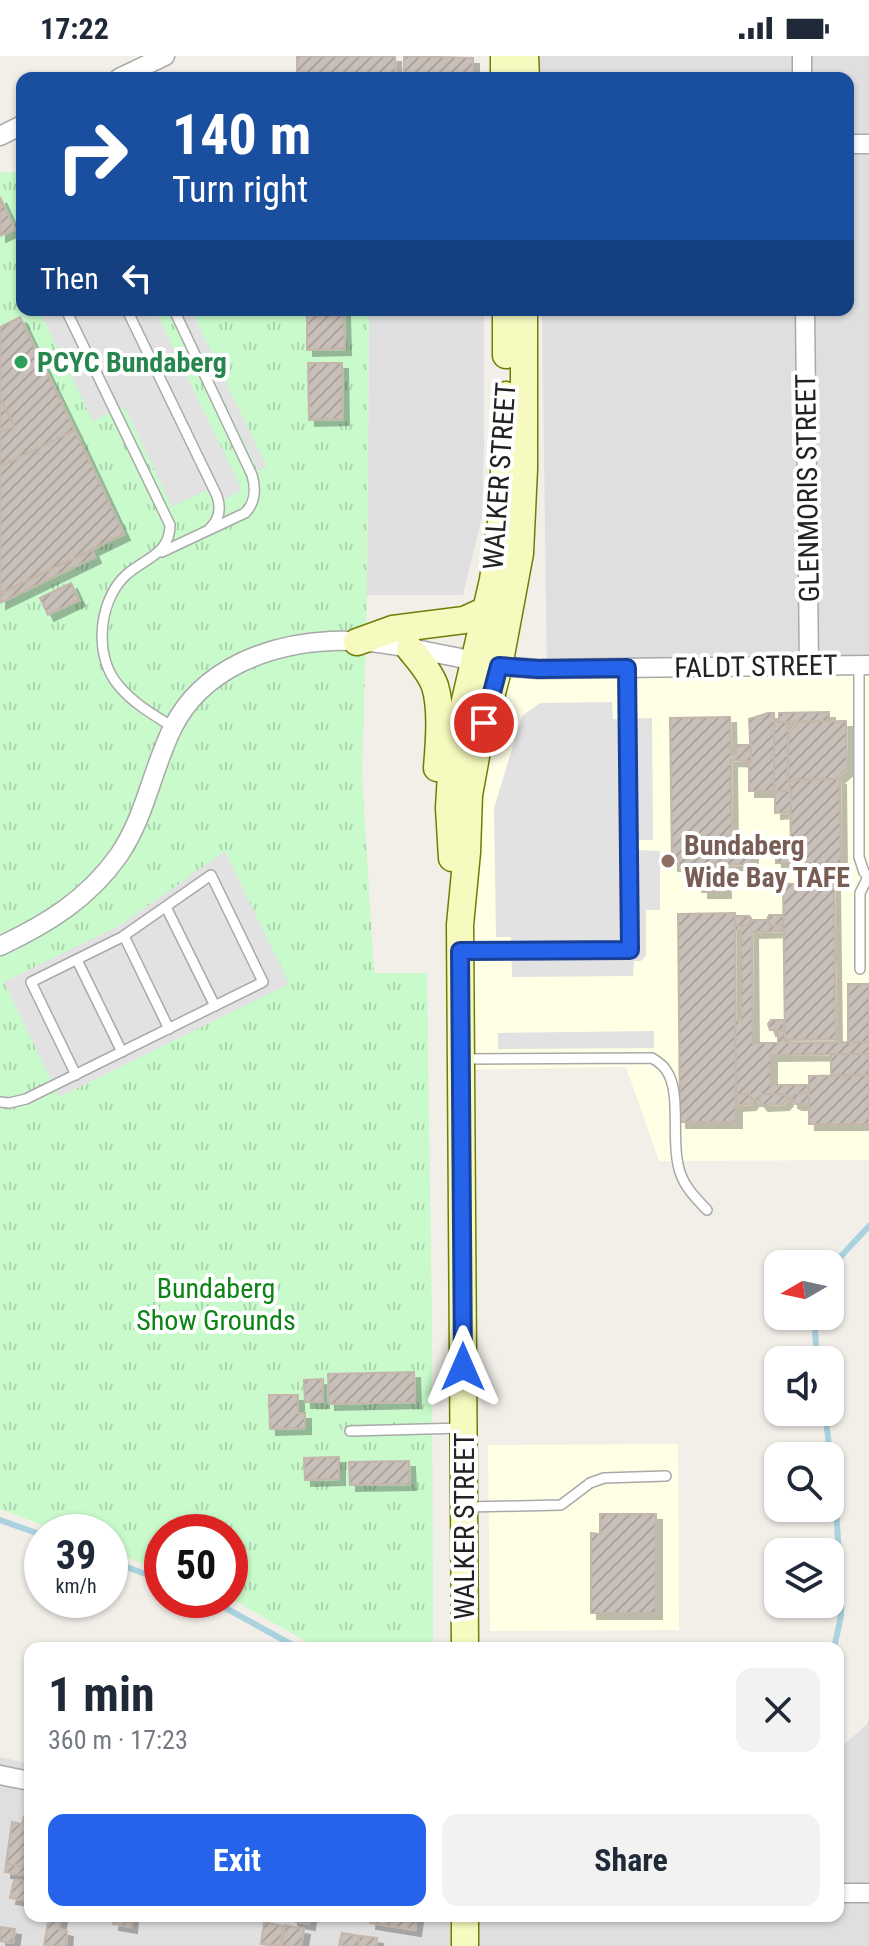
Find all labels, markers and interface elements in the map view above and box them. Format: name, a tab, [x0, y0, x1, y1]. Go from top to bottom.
text: 17:22	[40, 11, 109, 46]
text: 140 m	[172, 102, 311, 168]
icon: right	[40, 104, 144, 208]
text: Turn right	[172, 169, 308, 211]
icon: left	[115, 256, 159, 300]
text: Then	[40, 261, 99, 296]
place label: PCYC Bundaberg	[37, 346, 227, 379]
marker: PCYC Bundaberg	[12, 353, 30, 371]
street label: GLENMORIS STREET	[789, 373, 826, 603]
street label: WALKER STREET	[477, 381, 522, 571]
street label: FALDT STREET	[674, 649, 838, 684]
pin	[450, 689, 518, 757]
icon: arrive	[462, 701, 506, 745]
place label: Bundaberg Wide Bay TAFE	[684, 829, 850, 894]
marker: Bundaberg Wide Bay TAFE	[659, 852, 677, 870]
north arrow	[764, 1250, 844, 1330]
map controls	[764, 1250, 844, 1618]
park label: Bundaberg Show Grounds	[136, 1272, 296, 1337]
position arrow	[421, 1325, 505, 1409]
button: sound	[764, 1346, 844, 1426]
street label: WALKER STREET	[448, 1432, 481, 1620]
button: search	[764, 1442, 844, 1522]
speed limit sign: 50	[144, 1514, 248, 1618]
text: 39	[56, 1532, 96, 1579]
button: layers	[764, 1538, 844, 1618]
text: km/h	[55, 1574, 97, 1598]
text: 1 min	[48, 1666, 155, 1723]
button: close	[736, 1668, 820, 1752]
text: 360 m · 17:23	[48, 1725, 188, 1755]
button: Exit	[48, 1814, 426, 1906]
button: Share	[442, 1814, 820, 1906]

